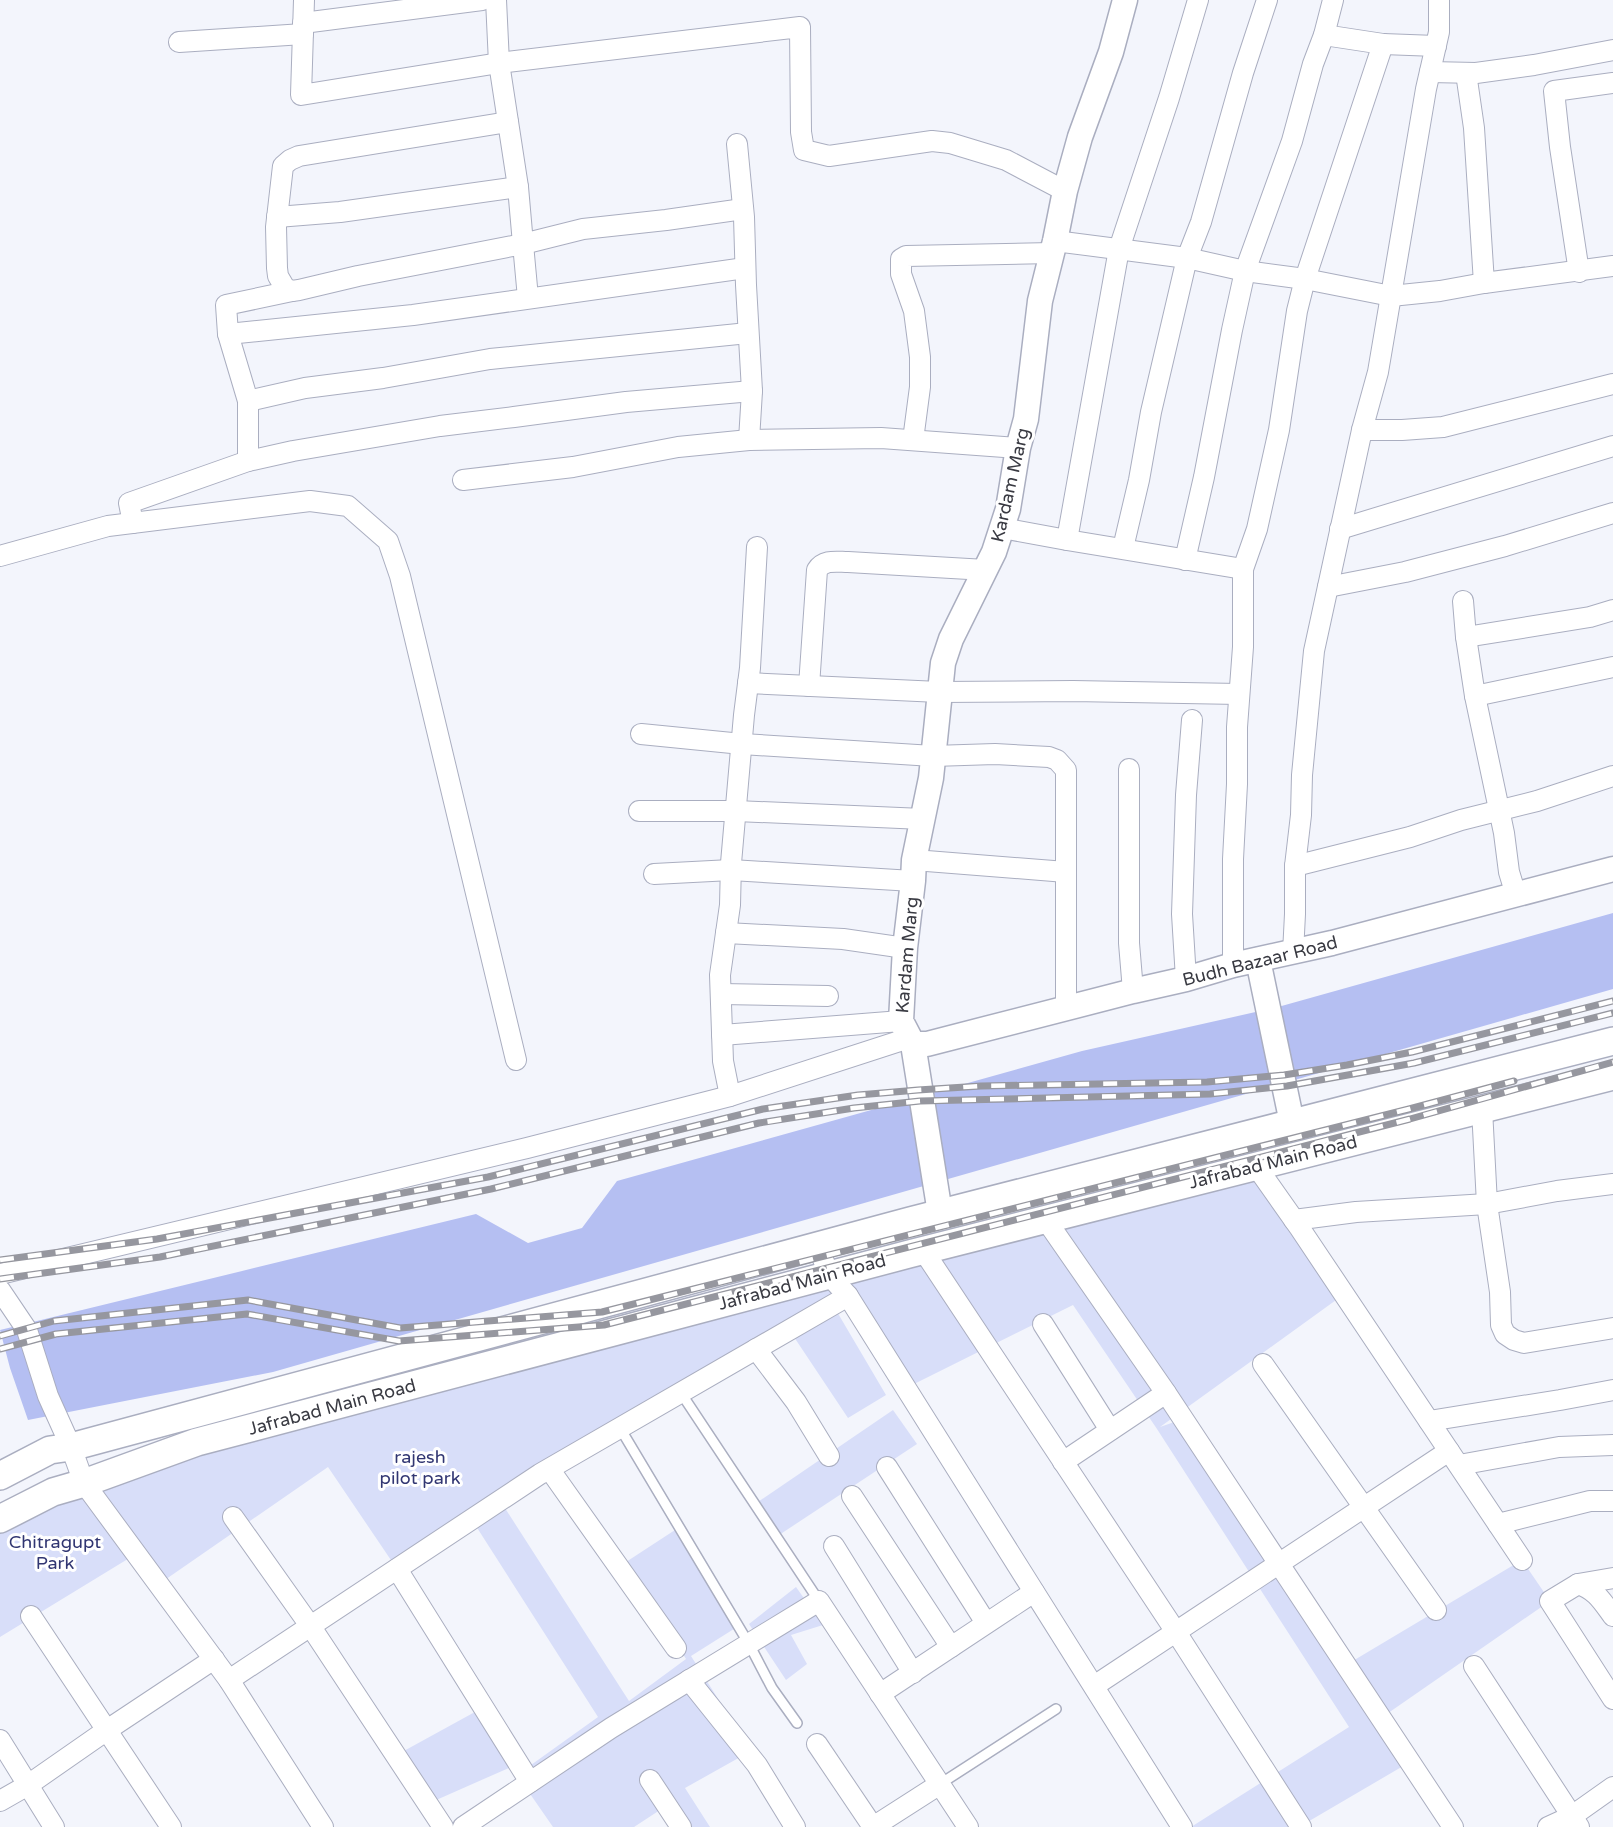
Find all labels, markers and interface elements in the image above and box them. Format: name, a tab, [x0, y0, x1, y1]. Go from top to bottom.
street label: Kardam Marg	[986, 426, 1034, 544]
street label: Kardam Marg	[891, 896, 923, 1014]
street label: Budh Bazaar Road	[1180, 931, 1340, 991]
street label: Jafrabad Main Road	[1187, 1130, 1359, 1194]
street label: Jafrabad Main Road	[716, 1249, 888, 1315]
street label: Jafrabad Main Road	[246, 1374, 418, 1440]
park label: rajesh pilot park	[380, 1446, 461, 1489]
park label: Chitragupt Park	[9, 1531, 101, 1574]

